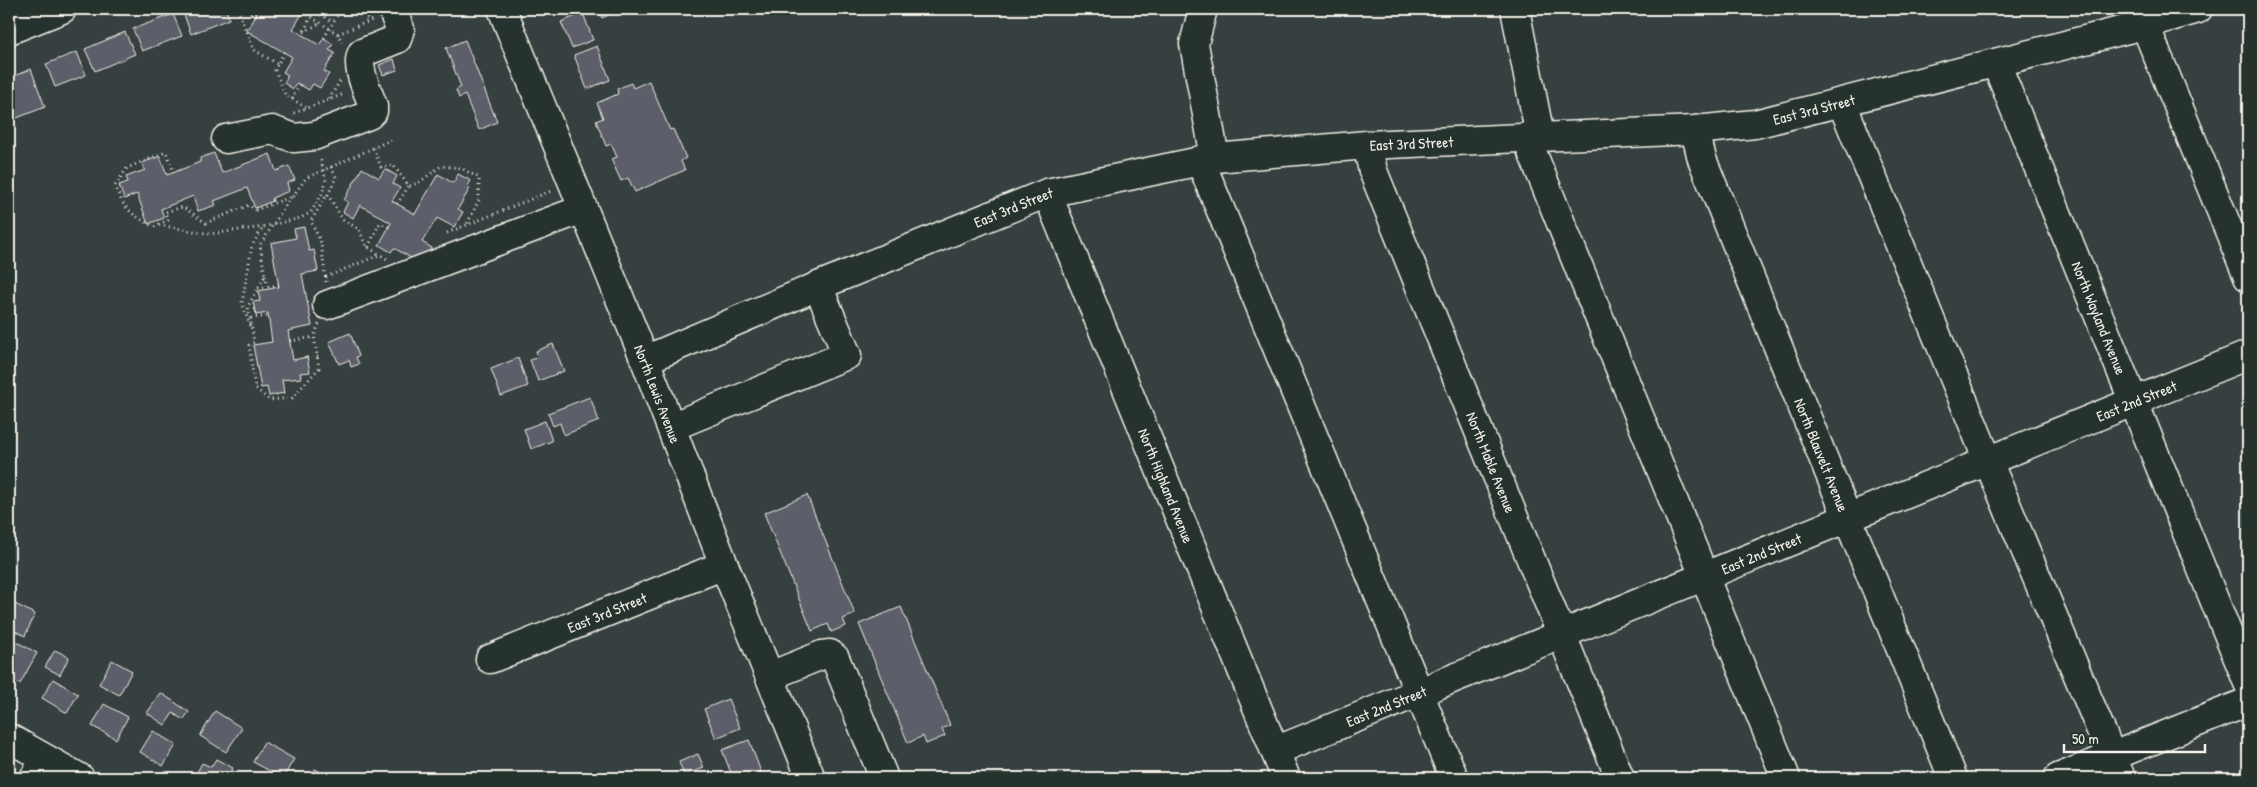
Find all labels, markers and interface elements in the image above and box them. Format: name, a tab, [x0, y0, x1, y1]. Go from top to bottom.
street label: East 3rd Street	[1771, 88, 1858, 129]
street label: East 3rd Street	[1369, 131, 1455, 155]
street label: East 3rd Street	[971, 181, 1055, 232]
street label: North Wayland Avenue	[2067, 258, 2132, 377]
street label: North Lewis Avenue	[629, 341, 686, 446]
street label: East 2nd Street	[2093, 374, 2181, 426]
street label: North Blauvelt Avenue	[1789, 395, 1854, 515]
street label: North Mable Avenue	[1462, 408, 1521, 516]
street label: North Highland Avenue	[1134, 425, 1199, 546]
street label: East 2nd Street	[1718, 527, 1805, 579]
street label: East 3rd Street	[564, 586, 650, 637]
street label: East 2nd Street	[1343, 680, 1430, 732]
scale bar	[2064, 722, 2206, 754]
text: 50 m	[2072, 728, 2099, 749]

